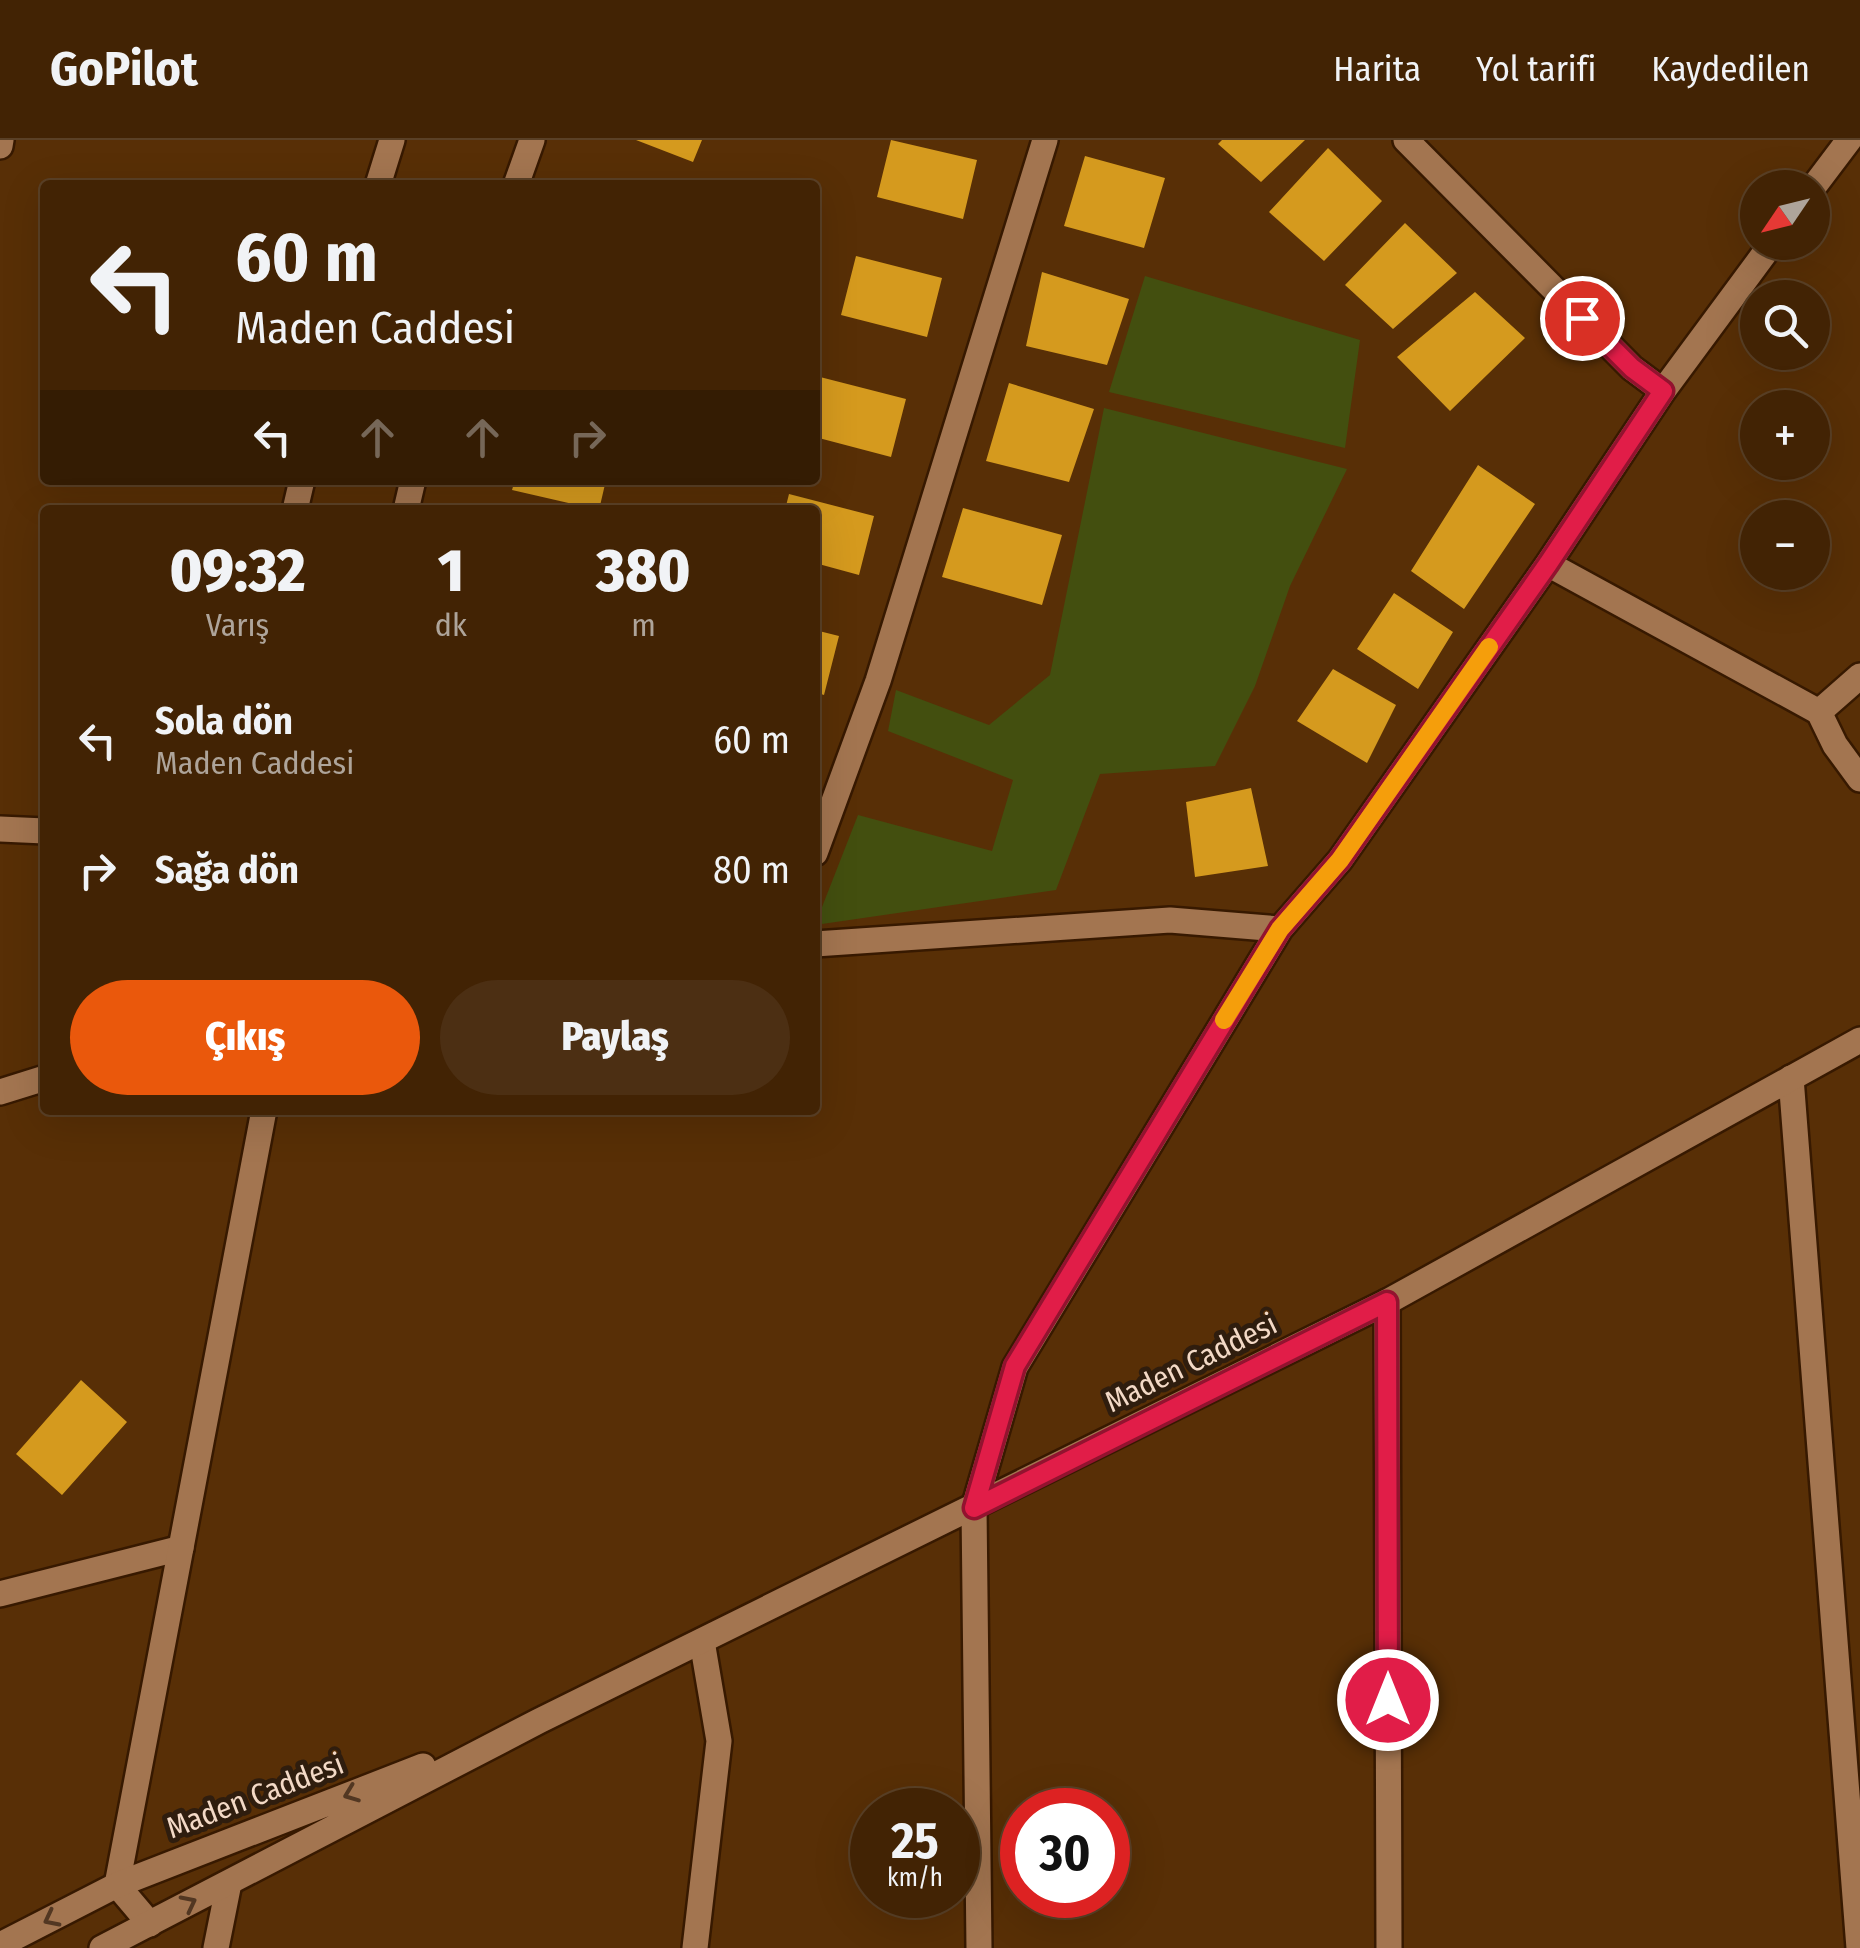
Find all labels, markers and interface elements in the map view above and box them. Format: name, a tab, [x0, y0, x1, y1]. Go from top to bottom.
text: GoPilot	[50, 40, 198, 98]
text: Harita	[1333, 48, 1421, 90]
text: Yol tarifi	[1476, 48, 1596, 90]
text: Kaydedilen	[1651, 48, 1810, 90]
north arrow	[1740, 170, 1830, 260]
map controls	[1740, 170, 1830, 590]
text: 60 m	[235, 216, 378, 300]
icon: left	[70, 220, 200, 350]
pin	[1540, 276, 1625, 361]
button: search	[1740, 280, 1830, 370]
icon: arrive	[1555, 291, 1610, 346]
text: Maden Caddesi	[235, 301, 515, 355]
button: +	[1740, 390, 1830, 480]
icon: left	[245, 410, 300, 465]
icon: ahead	[350, 410, 405, 465]
icon: ahead	[455, 410, 510, 465]
icon: right	[560, 410, 615, 465]
button: −	[1740, 500, 1830, 590]
text: 09:32	[169, 535, 305, 607]
text: 1	[438, 535, 464, 607]
text: 380	[596, 535, 691, 607]
text: Varış	[206, 606, 269, 644]
text: dk	[435, 606, 467, 644]
text: m	[631, 606, 656, 644]
text: Sola dön	[155, 698, 293, 744]
icon: left	[70, 713, 125, 768]
text: 60 m	[713, 717, 790, 763]
text: Maden Caddesi	[155, 744, 354, 782]
icon: right	[70, 843, 125, 898]
text: Sağa dön	[155, 847, 299, 893]
text: 80 m	[713, 847, 790, 893]
button: Çıkış	[70, 980, 420, 1095]
button: Paylaş	[440, 980, 790, 1095]
street label: Maden Caddesi	[1099, 1306, 1283, 1420]
position arrow	[1336, 1648, 1440, 1752]
street label: Maden Caddesi	[161, 1746, 349, 1846]
one-way arrow	[343, 1782, 360, 1803]
speed limit sign: 30	[1000, 1788, 1130, 1918]
text: 25	[891, 1811, 939, 1871]
text: km/h	[887, 1863, 943, 1893]
one-way arrow	[178, 1896, 196, 1915]
one-way arrow	[43, 1907, 61, 1927]

